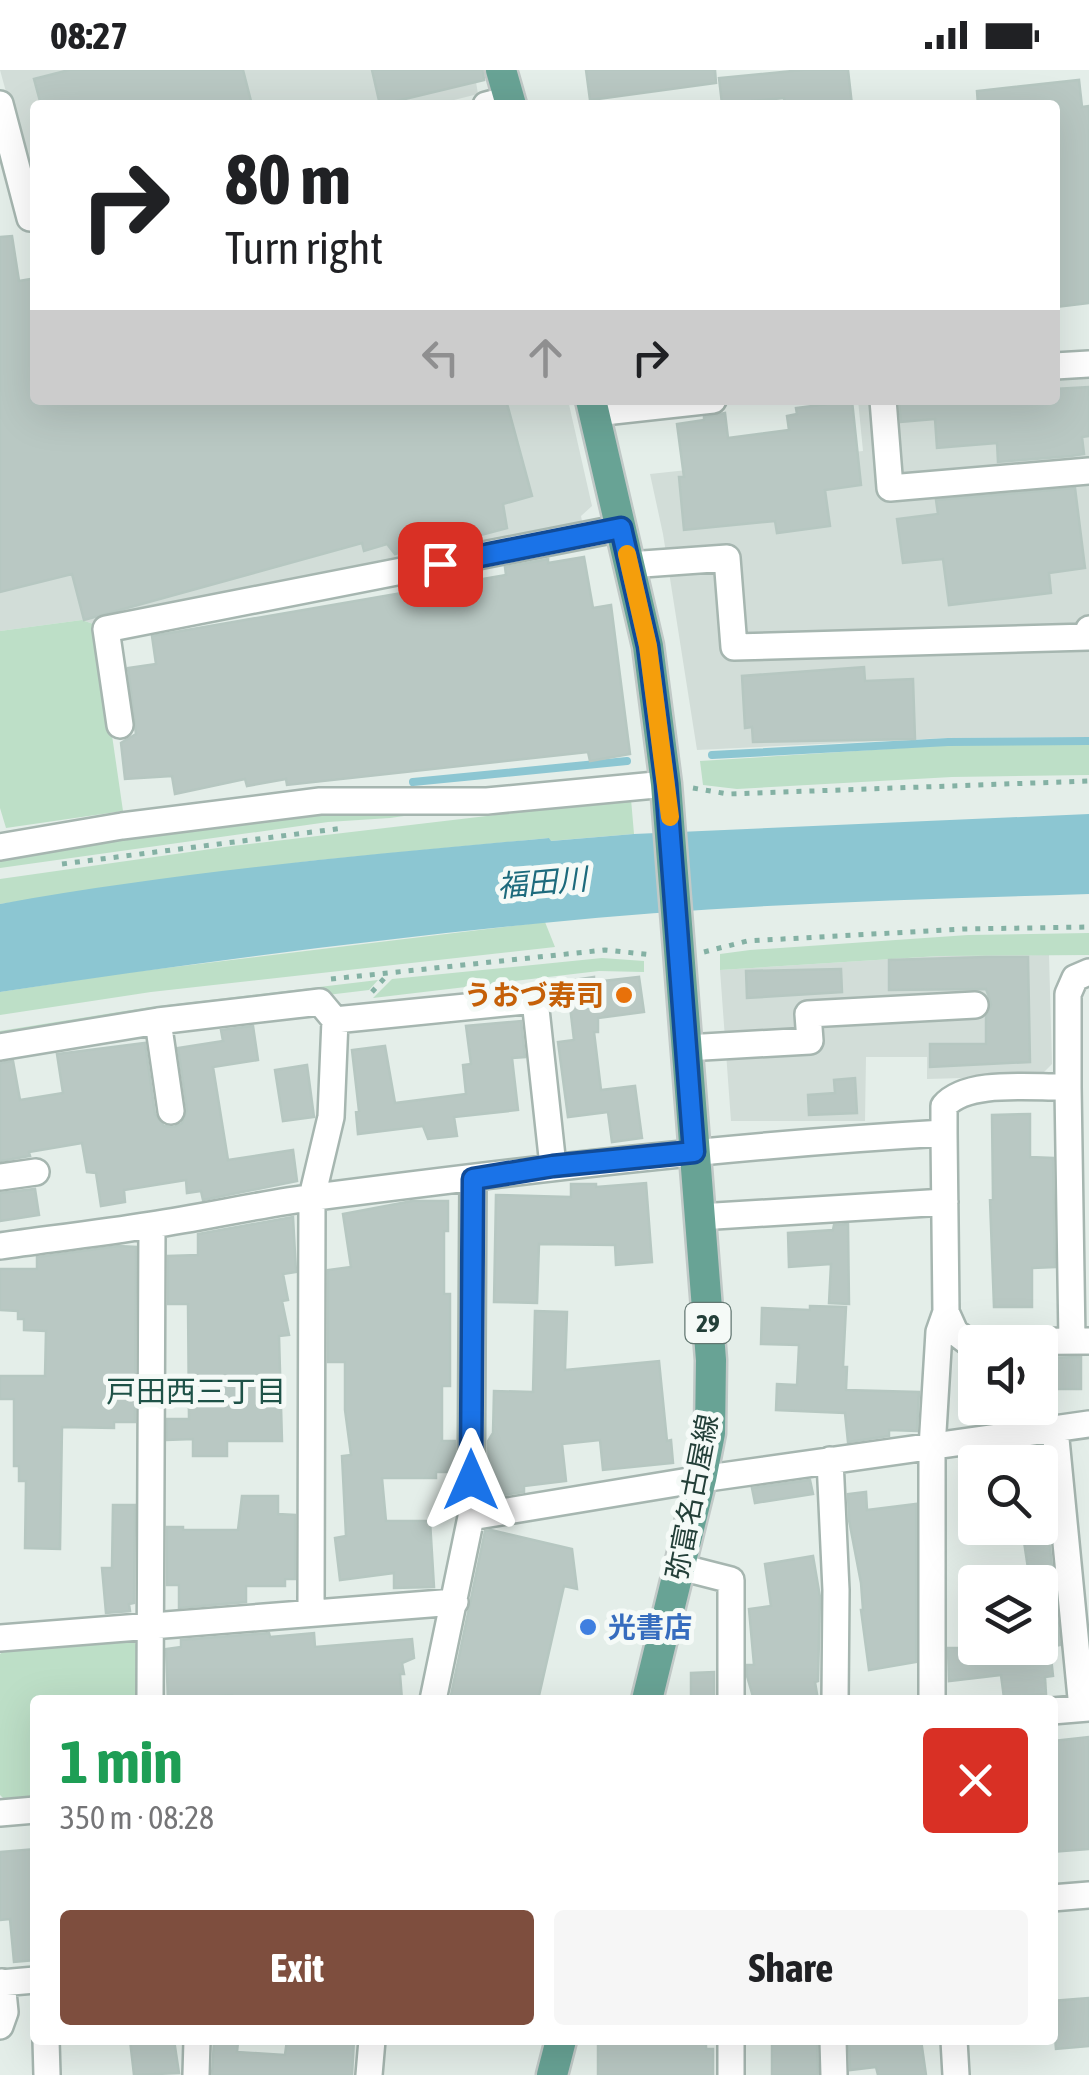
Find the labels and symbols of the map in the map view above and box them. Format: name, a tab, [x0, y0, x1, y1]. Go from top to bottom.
pin	[398, 522, 483, 607]
water label: 福田川	[496, 861, 591, 903]
place label: うおづ寿司	[464, 979, 604, 1011]
marker: うおづ寿司	[613, 984, 635, 1006]
road number: 29	[686, 1303, 730, 1343]
district label: 戸田西三丁目	[106, 1374, 286, 1408]
street label: 弥富名古屋線	[660, 1411, 724, 1583]
position arrow	[419, 1428, 523, 1532]
place label: 光書店	[608, 1611, 692, 1643]
marker: 光書店	[577, 1616, 599, 1638]

